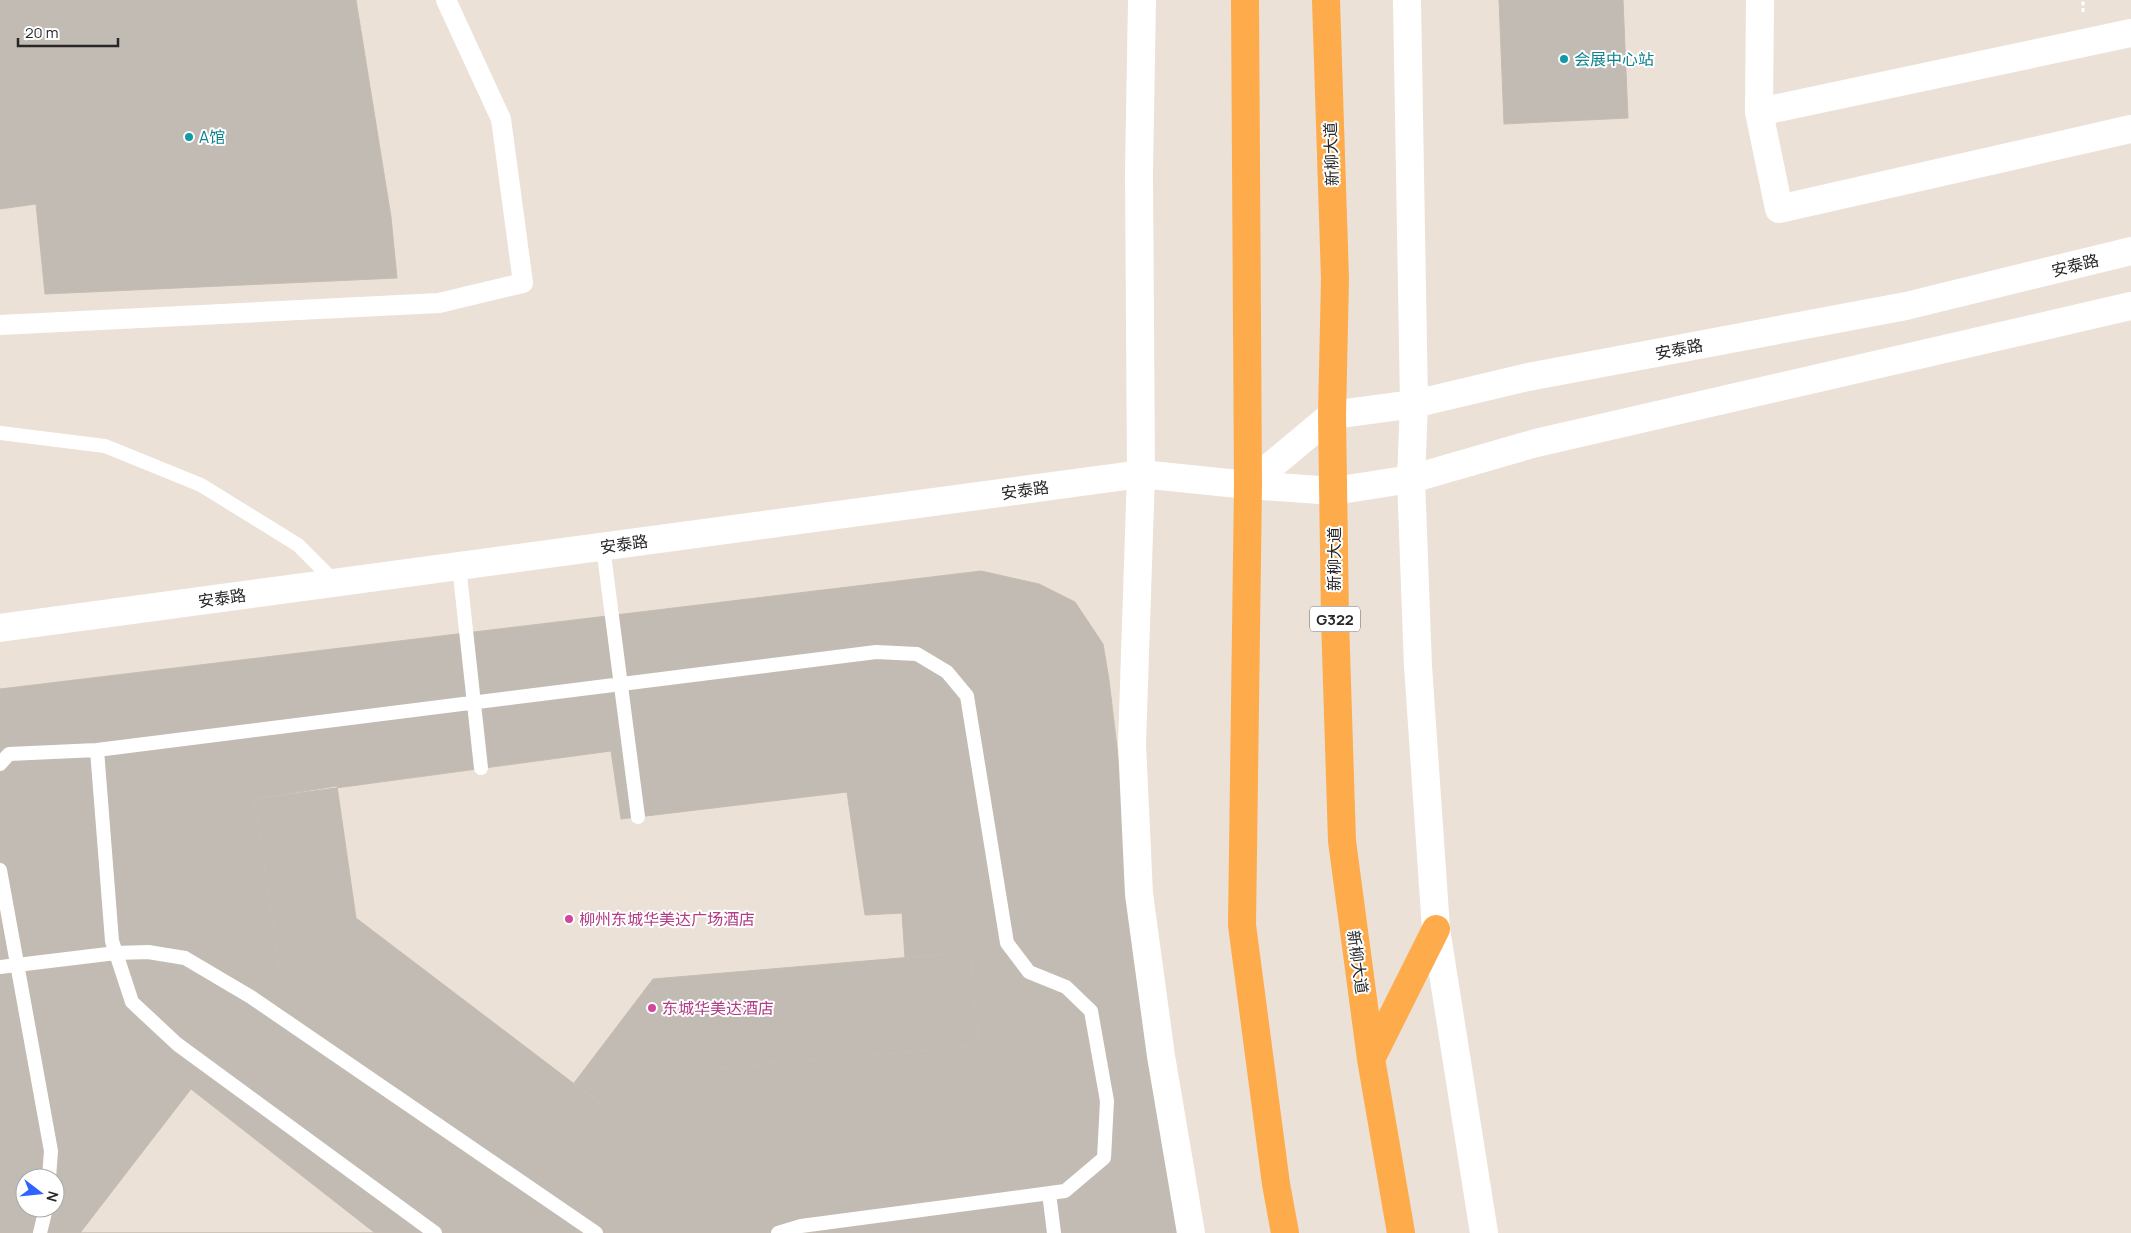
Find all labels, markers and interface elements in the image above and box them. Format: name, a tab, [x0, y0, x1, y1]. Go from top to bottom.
scale bar	[18, 15, 118, 47]
text: 20 m	[25, 22, 58, 43]
place label: 会展中心站	[1574, 48, 1654, 70]
marker: 会展中心站	[1558, 53, 1570, 65]
street label: 新柳大道	[1319, 122, 1343, 186]
place label: A馆	[199, 126, 225, 148]
marker: A馆	[183, 131, 195, 143]
street label: 安泰路	[2049, 249, 2101, 281]
street label: 安泰路	[1653, 334, 1705, 364]
street label: 安泰路	[1000, 476, 1050, 504]
street label: 新柳大道	[1323, 527, 1345, 591]
street label: 安泰路	[599, 530, 649, 558]
street label: 安泰路	[197, 584, 247, 612]
road number: G322	[1310, 606, 1360, 632]
place label: 柳州东城华美达广场酒店	[579, 908, 755, 930]
marker: 柳州东城华美达广场酒店	[563, 913, 575, 925]
street label: 新柳大道	[1343, 929, 1373, 995]
place label: 东城华美达酒店	[662, 997, 774, 1019]
marker: 东城华美达酒店	[646, 1002, 658, 1014]
north arrow	[15, 1168, 65, 1218]
text: N	[42, 1189, 63, 1204]

